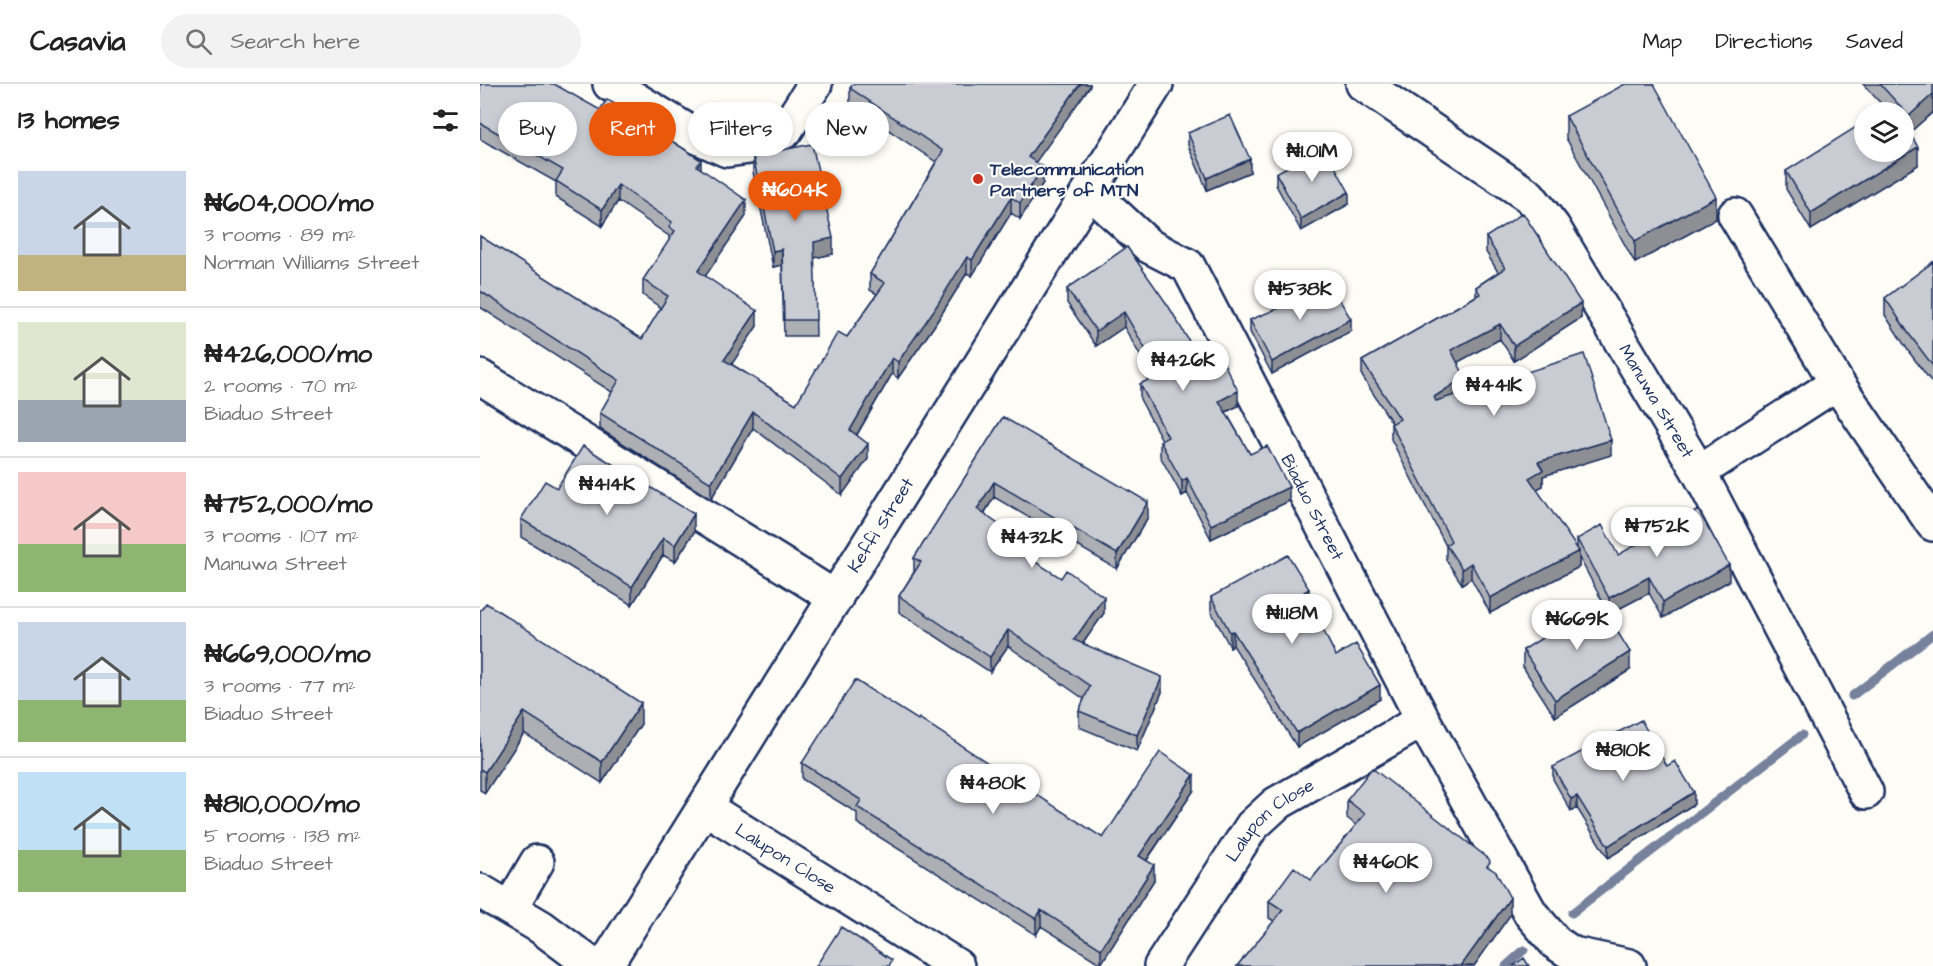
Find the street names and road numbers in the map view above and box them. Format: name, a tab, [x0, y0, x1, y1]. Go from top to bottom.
street label: Manuwa Street	[1613, 339, 1701, 463]
street label: Biaduo Street	[1275, 450, 1351, 565]
street label: Keffi Street	[841, 472, 920, 577]
street label: Lalupon Close	[1220, 772, 1319, 867]
street label: Lalupon Close	[730, 817, 841, 899]

